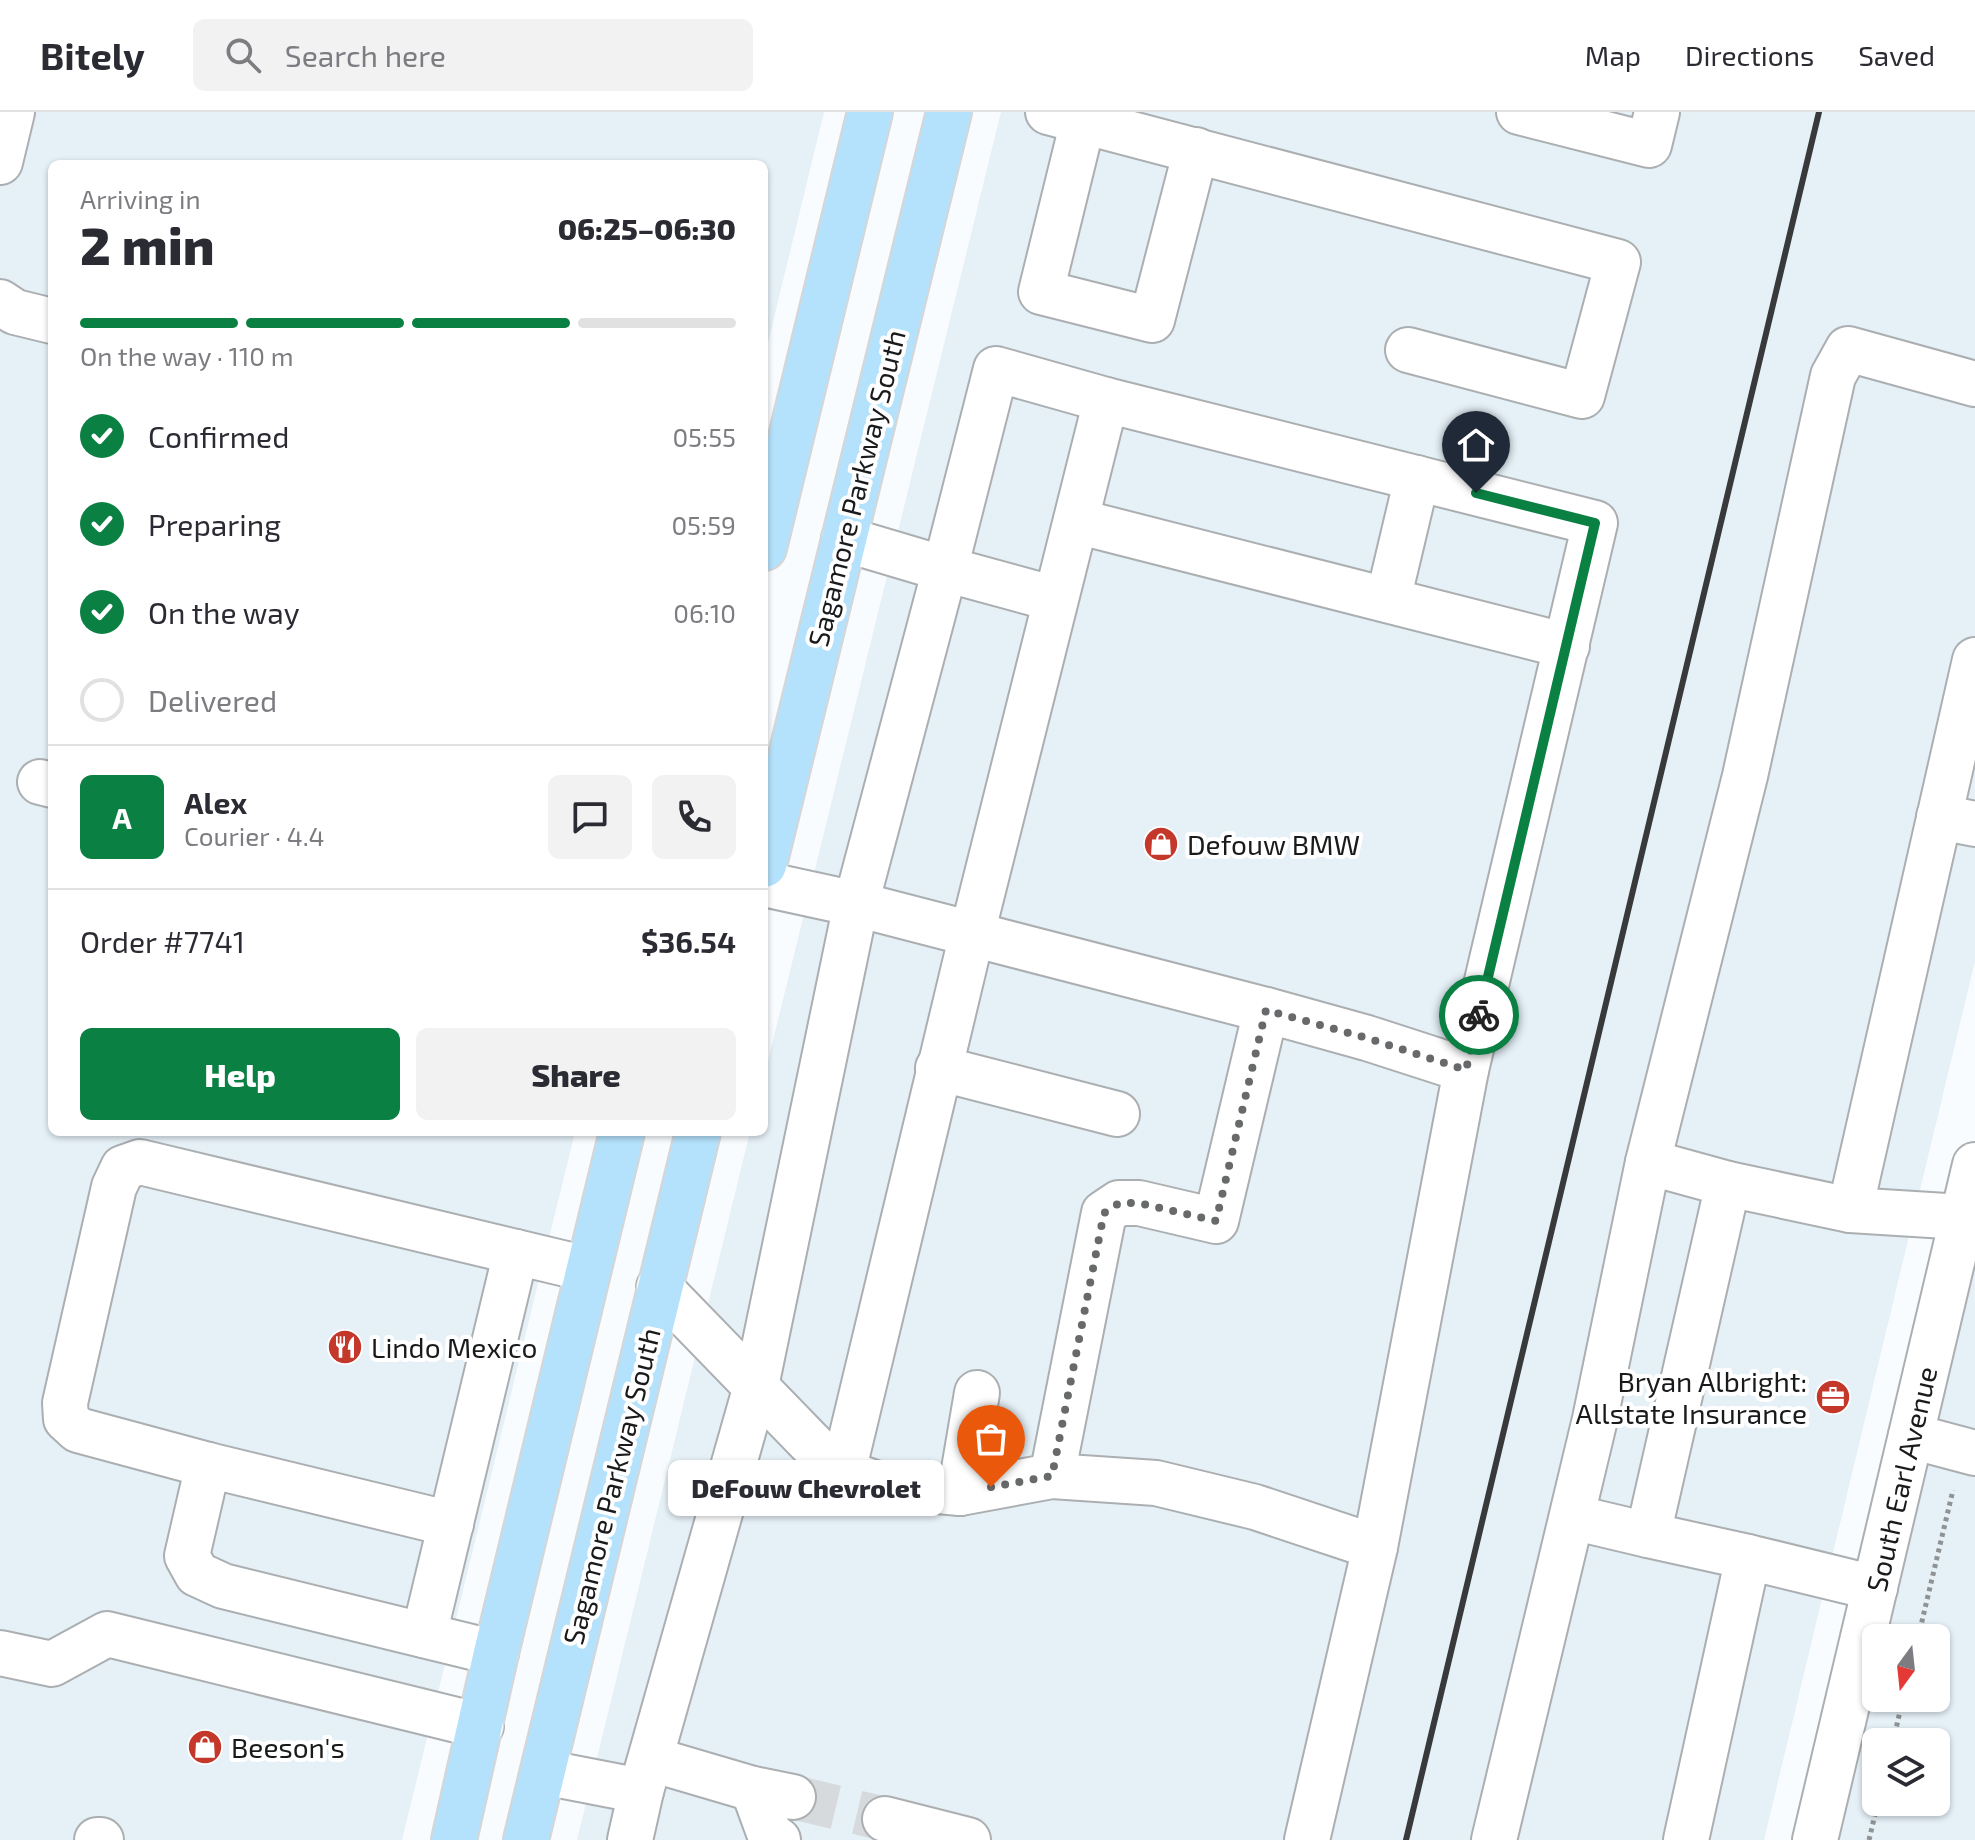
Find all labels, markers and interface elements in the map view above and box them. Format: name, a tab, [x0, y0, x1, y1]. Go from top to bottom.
search box	[193, 19, 753, 91]
text: Bitely	[40, 32, 145, 78]
icon: search	[221, 33, 265, 77]
text: Search here	[285, 37, 446, 73]
text: Map	[1585, 38, 1641, 72]
text: Directions	[1685, 38, 1814, 72]
text: Saved	[1858, 38, 1935, 72]
text: Arriving in	[80, 183, 201, 214]
text: 06:25–06:30	[558, 210, 736, 246]
text: 2 min	[80, 213, 215, 275]
street label: Sagamore Parkway South	[800, 326, 912, 650]
text: On the way · 110 m	[80, 340, 294, 371]
pin	[1442, 411, 1510, 493]
icon: check	[80, 414, 124, 458]
text: Confirmed	[148, 418, 289, 454]
text: 05:55	[672, 421, 736, 452]
icon: home	[1454, 423, 1498, 467]
icon: check	[80, 502, 124, 546]
text: Preparing	[148, 506, 281, 542]
text: 05:59	[671, 509, 736, 540]
icon: check	[80, 590, 124, 634]
text: On the way	[148, 594, 300, 630]
text: 06:10	[673, 597, 736, 628]
text: Delivered	[148, 682, 277, 718]
button: chat	[548, 775, 632, 859]
button: phone	[652, 775, 736, 859]
text: Alex	[184, 784, 247, 820]
text: A	[112, 799, 132, 835]
text: Courier · 4.4	[184, 820, 325, 851]
shop icon: Defouw BMW	[1142, 825, 1180, 863]
place label: Defouw BMW	[1187, 827, 1360, 861]
text: Order #7741	[80, 923, 245, 959]
text: $36.54	[641, 923, 736, 959]
courier	[1439, 975, 1519, 1055]
icon: bike	[1457, 993, 1501, 1037]
button: Help	[80, 1028, 400, 1120]
button: Share	[416, 1028, 736, 1120]
street label: Sagamore Parkway South	[555, 1324, 667, 1648]
restaurant icon: Lindo Mexico	[326, 1328, 364, 1366]
place label: Lindo Mexico	[371, 1330, 538, 1364]
street label: South Earl Avenue	[1859, 1363, 1943, 1595]
place label: Bryan Albright: Allstate Insurance	[1576, 1364, 1807, 1430]
office icon: Bryan Albright: Allstate Insurance	[1814, 1378, 1852, 1416]
pin	[957, 1405, 1025, 1487]
icon: bag	[969, 1417, 1013, 1461]
callout: DeFouw Chevrolet	[667, 1459, 943, 1515]
text: DeFouw Chevrolet	[691, 1472, 921, 1503]
north arrow	[1862, 1624, 1950, 1712]
map controls	[1862, 1624, 1950, 1816]
shop icon: Beeson's	[186, 1728, 224, 1766]
button: layers	[1862, 1728, 1950, 1816]
place label: Beeson's	[231, 1730, 345, 1764]

